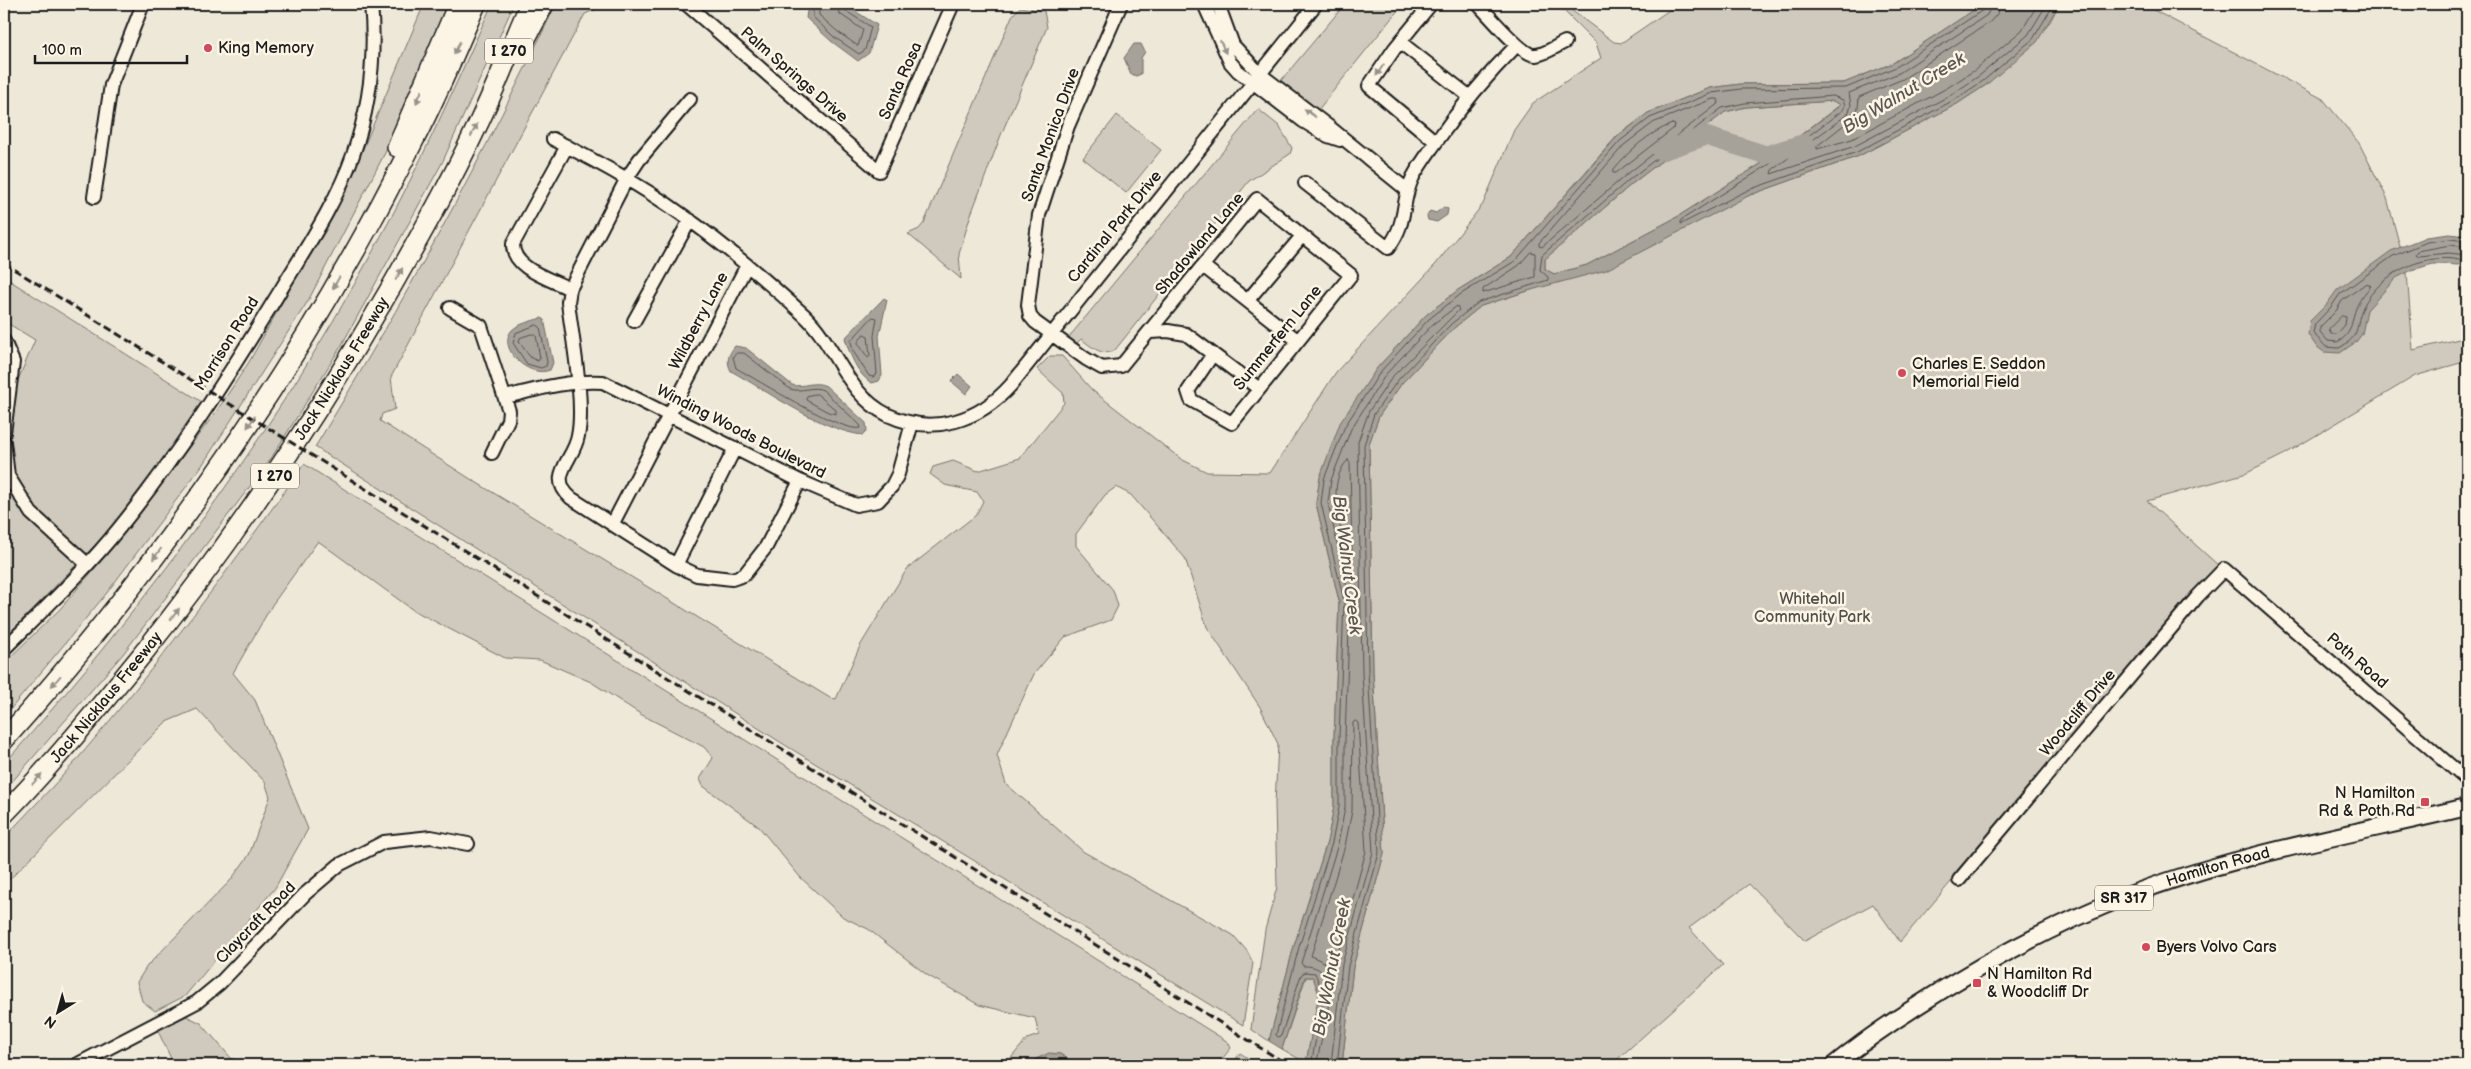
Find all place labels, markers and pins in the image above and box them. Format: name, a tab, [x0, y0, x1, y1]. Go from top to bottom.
place label: King Memory	[218, 39, 315, 58]
marker: King Memory	[202, 42, 214, 54]
place label: Charles E. Seddon Memorial Field	[1912, 355, 2046, 392]
marker: Charles E. Seddon Memorial Field	[1896, 367, 1908, 379]
place label: N Hamilton Rd & Poth Rd	[2318, 784, 2415, 821]
marker: N Hamilton Rd & Poth Rd	[2419, 796, 2431, 808]
place label: Byers Volvo Cars	[2156, 938, 2277, 957]
marker: Byers Volvo Cars	[2140, 941, 2152, 953]
place label: N Hamilton Rd & Woodcliff Dr	[1987, 965, 2092, 1002]
marker: N Hamilton Rd & Woodcliff Dr	[1971, 977, 1983, 989]

